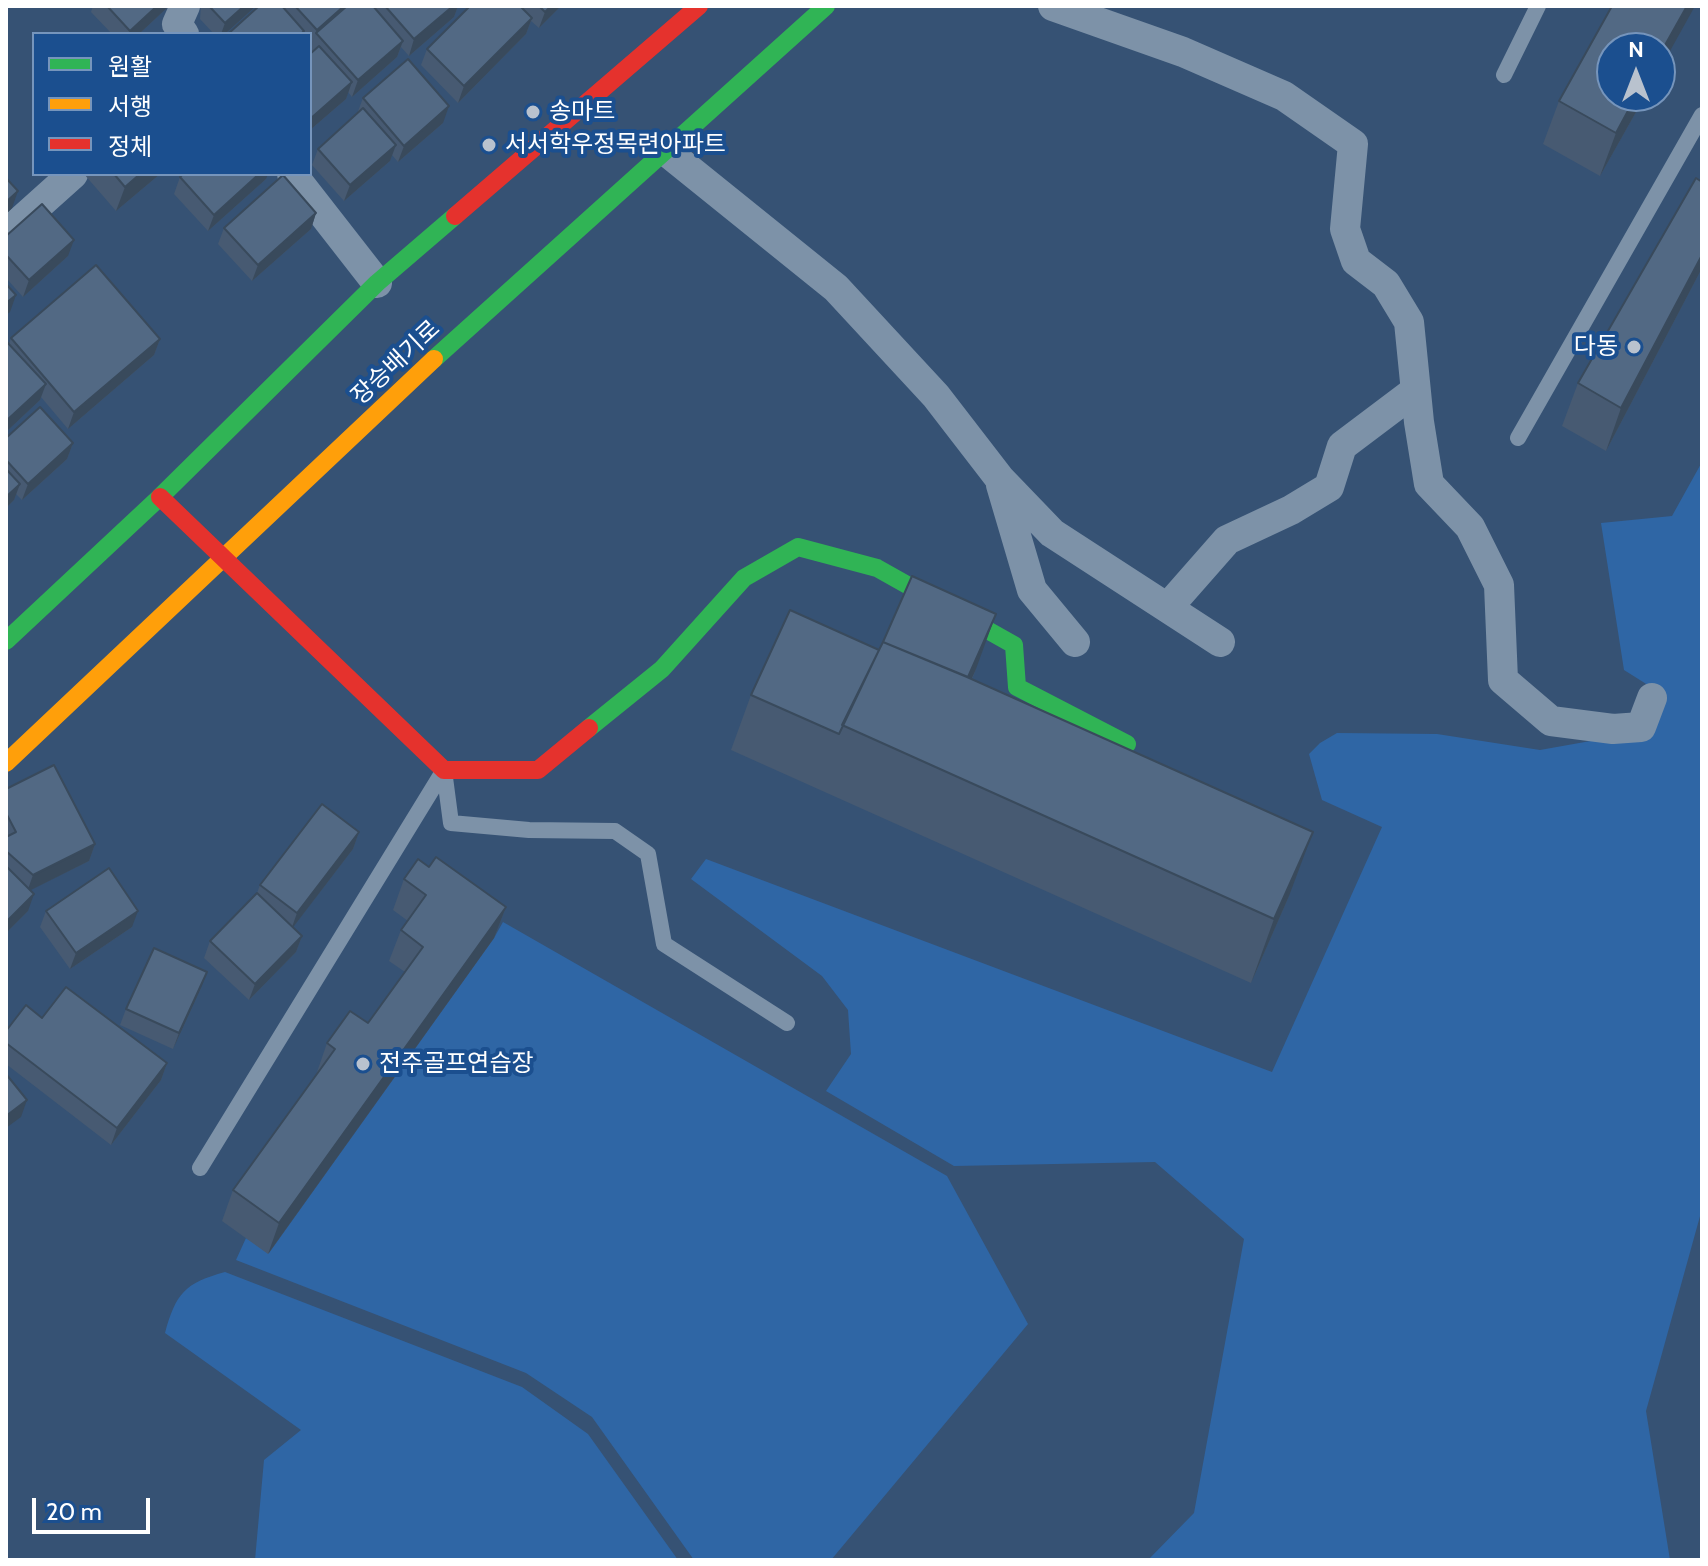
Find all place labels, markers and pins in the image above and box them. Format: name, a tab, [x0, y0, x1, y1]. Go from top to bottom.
place label: 송마트	[549, 98, 615, 126]
marker: 송마트	[524, 103, 542, 121]
place label: 서서학우정목련아파트	[505, 131, 726, 159]
marker: 서서학우정목련아파트	[480, 136, 498, 154]
place label: 다동	[1574, 333, 1618, 361]
marker: 다동	[1625, 338, 1643, 356]
place label: 전주골프연습장	[379, 1050, 534, 1078]
marker: 전주골프연습장	[354, 1055, 372, 1073]

